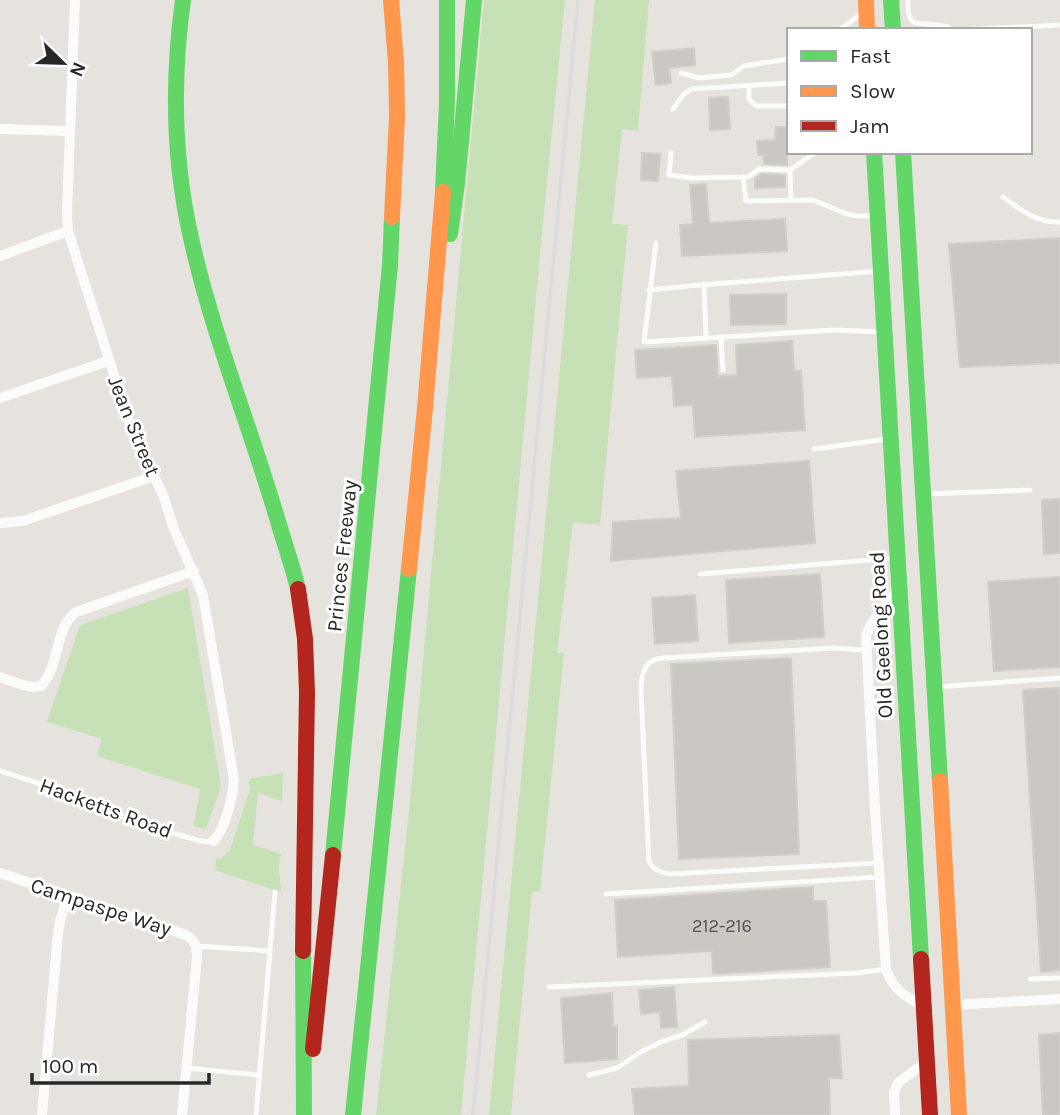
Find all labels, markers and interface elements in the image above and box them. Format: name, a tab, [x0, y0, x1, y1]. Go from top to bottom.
north arrow	[28, 28, 98, 98]
legend	[787, 28, 1032, 154]
text: Fast	[850, 44, 891, 68]
text: N	[65, 59, 91, 80]
text: Slow	[850, 79, 895, 103]
text: Jam	[850, 114, 890, 138]
street label: Jean Street	[103, 372, 165, 480]
street label: Princes Freeway	[322, 479, 362, 633]
street label: Old Geelong Road	[865, 551, 897, 719]
street label: Hacketts Road	[36, 773, 176, 843]
street label: Campaspe Way	[28, 873, 175, 941]
house number: 212-216	[692, 915, 752, 937]
scale bar	[32, 1042, 208, 1086]
text: 100 m	[42, 1054, 99, 1078]

